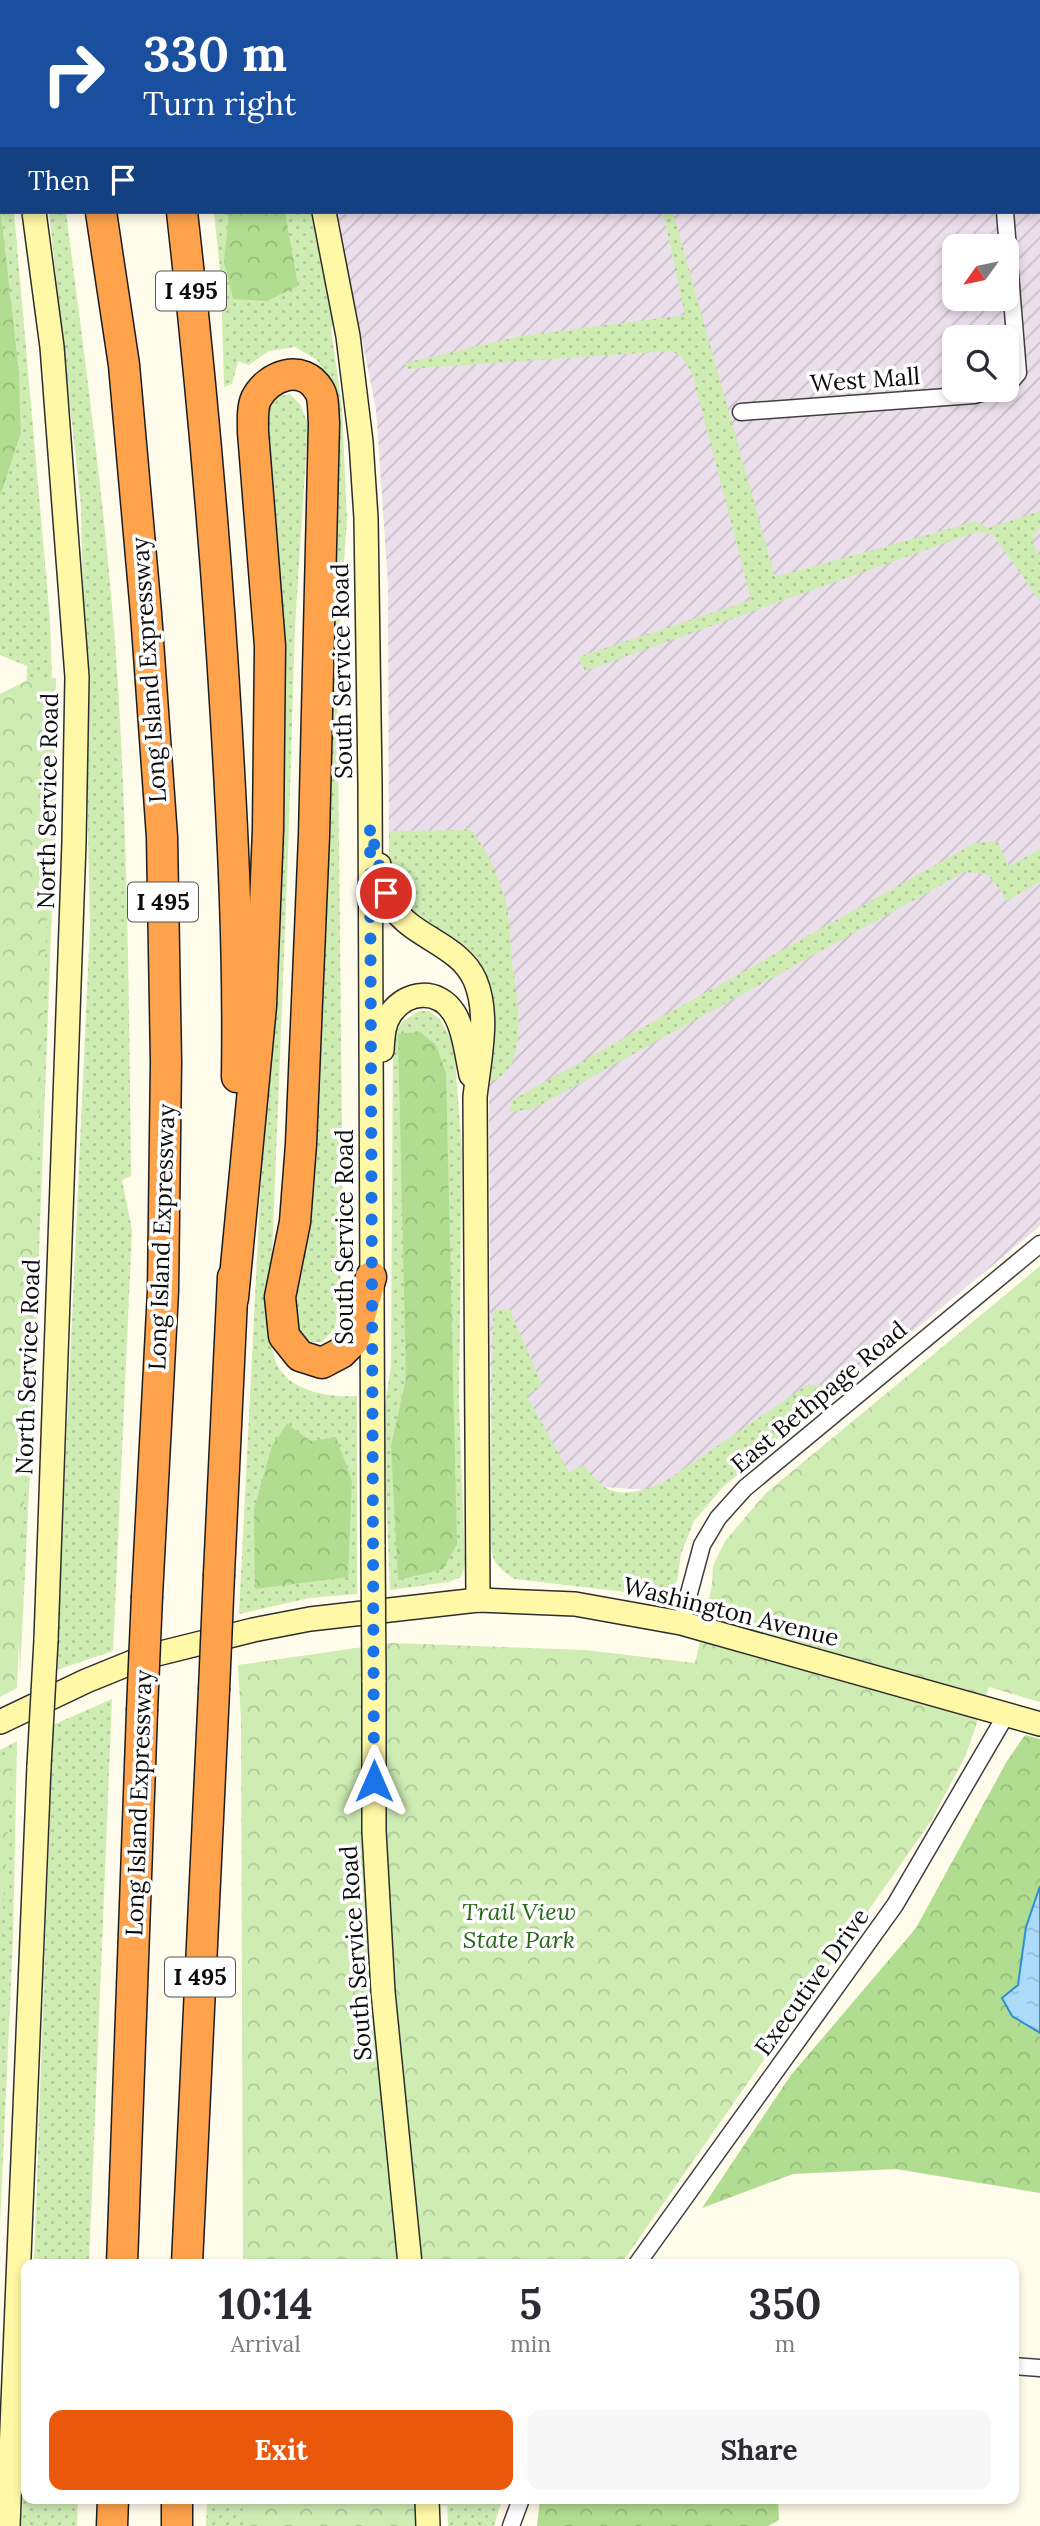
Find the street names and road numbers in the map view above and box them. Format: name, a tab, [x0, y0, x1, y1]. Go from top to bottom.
road number: I 495	[156, 272, 226, 310]
street label: West Mall	[809, 360, 921, 399]
street label: Long Island Expressway	[124, 536, 173, 804]
street label: South Service Road	[324, 563, 359, 779]
street label: North Service Road	[30, 693, 65, 909]
road number: I 495	[128, 882, 198, 922]
street label: Long Island Expressway	[141, 1103, 182, 1371]
street label: South Service Road	[329, 1129, 360, 1345]
street label: North Service Road	[8, 1258, 47, 1476]
street label: East Bethpage Road	[724, 1314, 913, 1479]
street label: Washington Avenue	[620, 1570, 842, 1653]
street label: Long Island Expressway	[118, 1669, 159, 1937]
street label: South Service Road	[333, 1844, 378, 2062]
street label: Executive Drive	[748, 1902, 876, 2062]
road number: I 495	[165, 1958, 235, 1996]

